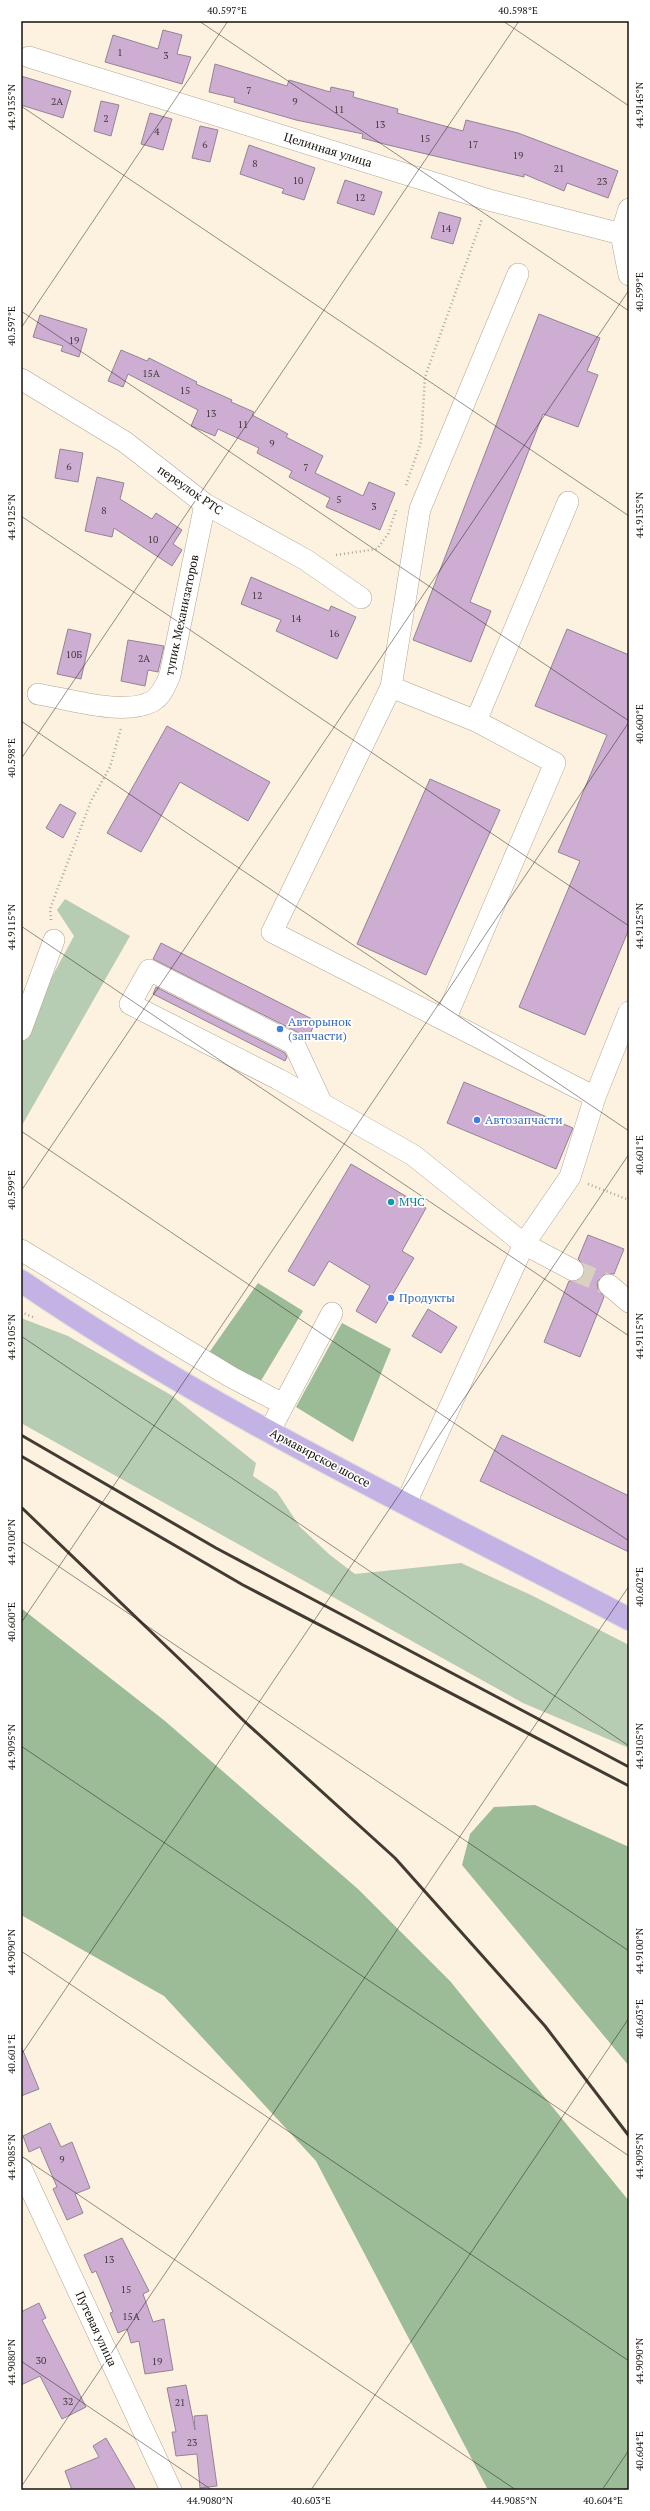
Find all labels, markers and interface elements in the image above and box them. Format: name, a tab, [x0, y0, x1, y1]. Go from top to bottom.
text: 40.597°E	[207, 4, 247, 17]
text: 40.598°E	[498, 4, 538, 17]
house number: 1	[117, 46, 123, 59]
house number: 3	[163, 49, 169, 62]
text: 44.9145°N	[633, 81, 646, 128]
text: 44.9135°N	[5, 83, 18, 130]
house number: 7	[246, 84, 252, 97]
house number: 2А	[51, 95, 63, 108]
house number: 9	[292, 95, 298, 108]
house number: 11	[334, 103, 344, 116]
house number: 2	[103, 112, 109, 125]
house number: 13	[375, 118, 385, 131]
house number: 4	[154, 125, 160, 138]
street label: Целинная улица	[282, 129, 374, 170]
house number: 15	[420, 132, 430, 145]
house number: 6	[202, 138, 208, 151]
house number: 17	[468, 138, 478, 151]
house number: 19	[513, 149, 523, 162]
house number: 8	[252, 157, 258, 170]
house number: 21	[554, 162, 564, 175]
house number: 10	[293, 174, 303, 187]
house number: 23	[597, 175, 607, 188]
house number: 12	[355, 191, 365, 204]
house number: 14	[441, 222, 452, 235]
text: 40.599°E	[633, 272, 646, 312]
text: 40.597°E	[5, 306, 18, 346]
house number: 19	[69, 334, 79, 347]
house number: 15А	[142, 367, 160, 380]
house number: 15	[180, 384, 190, 397]
house number: 13	[206, 407, 216, 420]
house number: 11	[238, 418, 248, 431]
house number: 9	[269, 437, 275, 450]
house number: 6	[66, 460, 72, 473]
house number: 7	[303, 461, 309, 474]
street label: переулок РТС	[155, 462, 226, 518]
text: 44.9135°N	[633, 491, 646, 538]
text: 44.9125°N	[5, 493, 18, 540]
house number: 5	[336, 493, 342, 506]
house number: 3	[371, 500, 377, 513]
house number: 8	[101, 504, 107, 517]
house number: 10	[148, 533, 158, 546]
street label: тупик Механизаторов	[161, 553, 202, 677]
house number: 12	[252, 589, 262, 602]
house number: 14	[291, 612, 302, 625]
house number: 16	[329, 627, 340, 640]
house number: 10Б	[66, 648, 82, 661]
house number: 2А	[138, 652, 150, 665]
text: 40.600°E	[633, 704, 646, 744]
text: 40.598°E	[5, 738, 18, 778]
text: 44.9125°N	[633, 902, 646, 949]
text: 44.9115°N	[5, 903, 18, 950]
place label: Авторынок (запчасти)	[288, 1014, 352, 1043]
marker: Авторынок (запчасти)	[275, 1024, 285, 1034]
place label: Автозапчасти	[485, 1112, 563, 1127]
marker: Автозапчасти	[472, 1115, 482, 1125]
text: 40.601°E	[633, 1135, 646, 1175]
text: 40.599°E	[5, 1170, 18, 1210]
place label: МЧС	[399, 1194, 425, 1209]
marker: МЧС	[386, 1197, 396, 1207]
place label: Продукты	[399, 1290, 455, 1305]
marker: Продукты	[386, 1293, 396, 1303]
text: 44.9115°N	[633, 1312, 646, 1359]
text: 44.9105°N	[5, 1313, 18, 1360]
street label: Армавирское шоссе	[268, 1425, 373, 1490]
text: 44.9100°N	[5, 1518, 18, 1565]
text: 40.602°E	[633, 1567, 646, 1607]
text: 40.600°E	[5, 1602, 18, 1642]
text: 44.9105°N	[633, 1722, 646, 1769]
text: 44.9095°N	[5, 1723, 18, 1770]
text: 44.9100°N	[633, 1927, 646, 1974]
text: 44.9090°N	[5, 1928, 18, 1975]
text: 40.603°E	[633, 1999, 646, 2039]
text: 40.601°E	[5, 2034, 18, 2074]
text: 44.9095°N	[633, 2132, 646, 2179]
text: 44.9085°N	[5, 2133, 18, 2180]
house number: 9	[59, 2153, 65, 2166]
house number: 13	[104, 2253, 114, 2266]
house number: 15	[121, 2283, 131, 2296]
street label: Путевая улица	[72, 2289, 120, 2369]
house number: 15А	[122, 2310, 140, 2323]
text: 44.9090°N	[633, 2337, 646, 2384]
text: 44.9080°N	[5, 2338, 18, 2385]
house number: 30	[36, 2354, 46, 2367]
house number: 19	[152, 2355, 162, 2368]
house number: 32	[63, 2395, 73, 2408]
house number: 21	[175, 2396, 185, 2409]
text: 40.604°E	[633, 2431, 646, 2471]
house number: 23	[187, 2436, 197, 2449]
text: 44.9080°N	[187, 2494, 234, 2507]
text: 40.603°E	[291, 2494, 331, 2507]
text: 44.9085°N	[491, 2494, 538, 2507]
text: 40.604°E	[583, 2494, 623, 2507]

